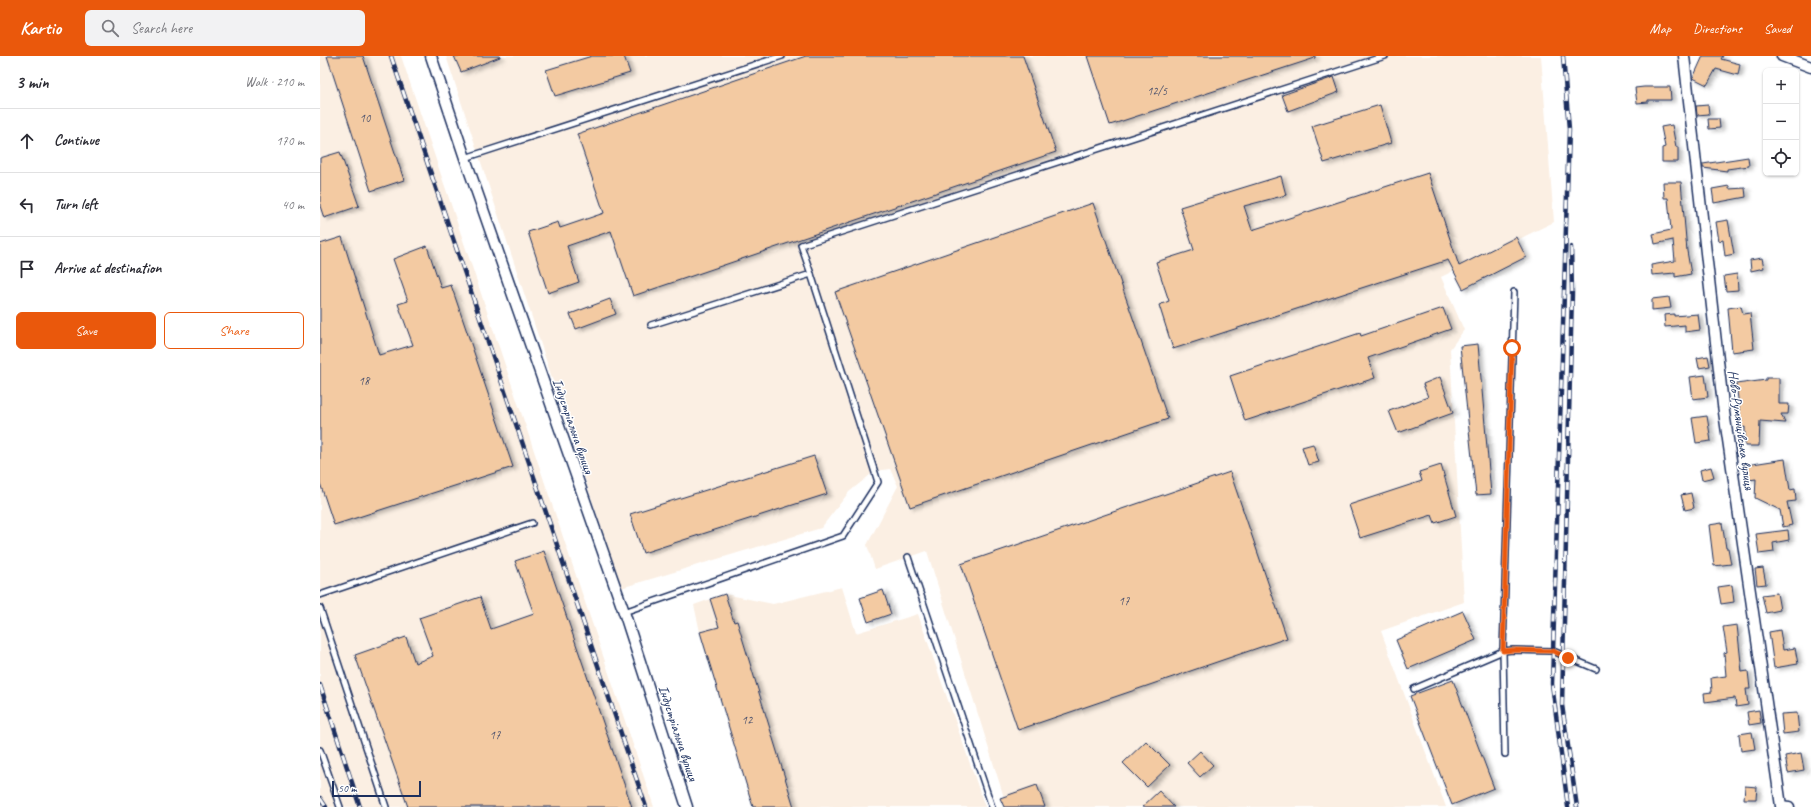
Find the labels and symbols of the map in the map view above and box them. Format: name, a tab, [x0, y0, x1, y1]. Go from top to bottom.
house number: 12/5	[1147, 83, 1168, 99]
house number: 10	[360, 110, 372, 126]
route start	[1503, 339, 1521, 357]
street label: Ново-Румянцівська вулиця	[1724, 369, 1758, 492]
house number: 18	[359, 373, 371, 389]
street label: Індустріальна вулиця	[549, 376, 598, 477]
house number: 17	[1119, 593, 1130, 609]
route end	[1559, 649, 1577, 667]
street label: Індустріальна вулиця	[655, 683, 702, 784]
house number: 12	[742, 712, 754, 728]
house number: 17	[490, 727, 501, 743]
scale bar	[332, 779, 421, 798]

